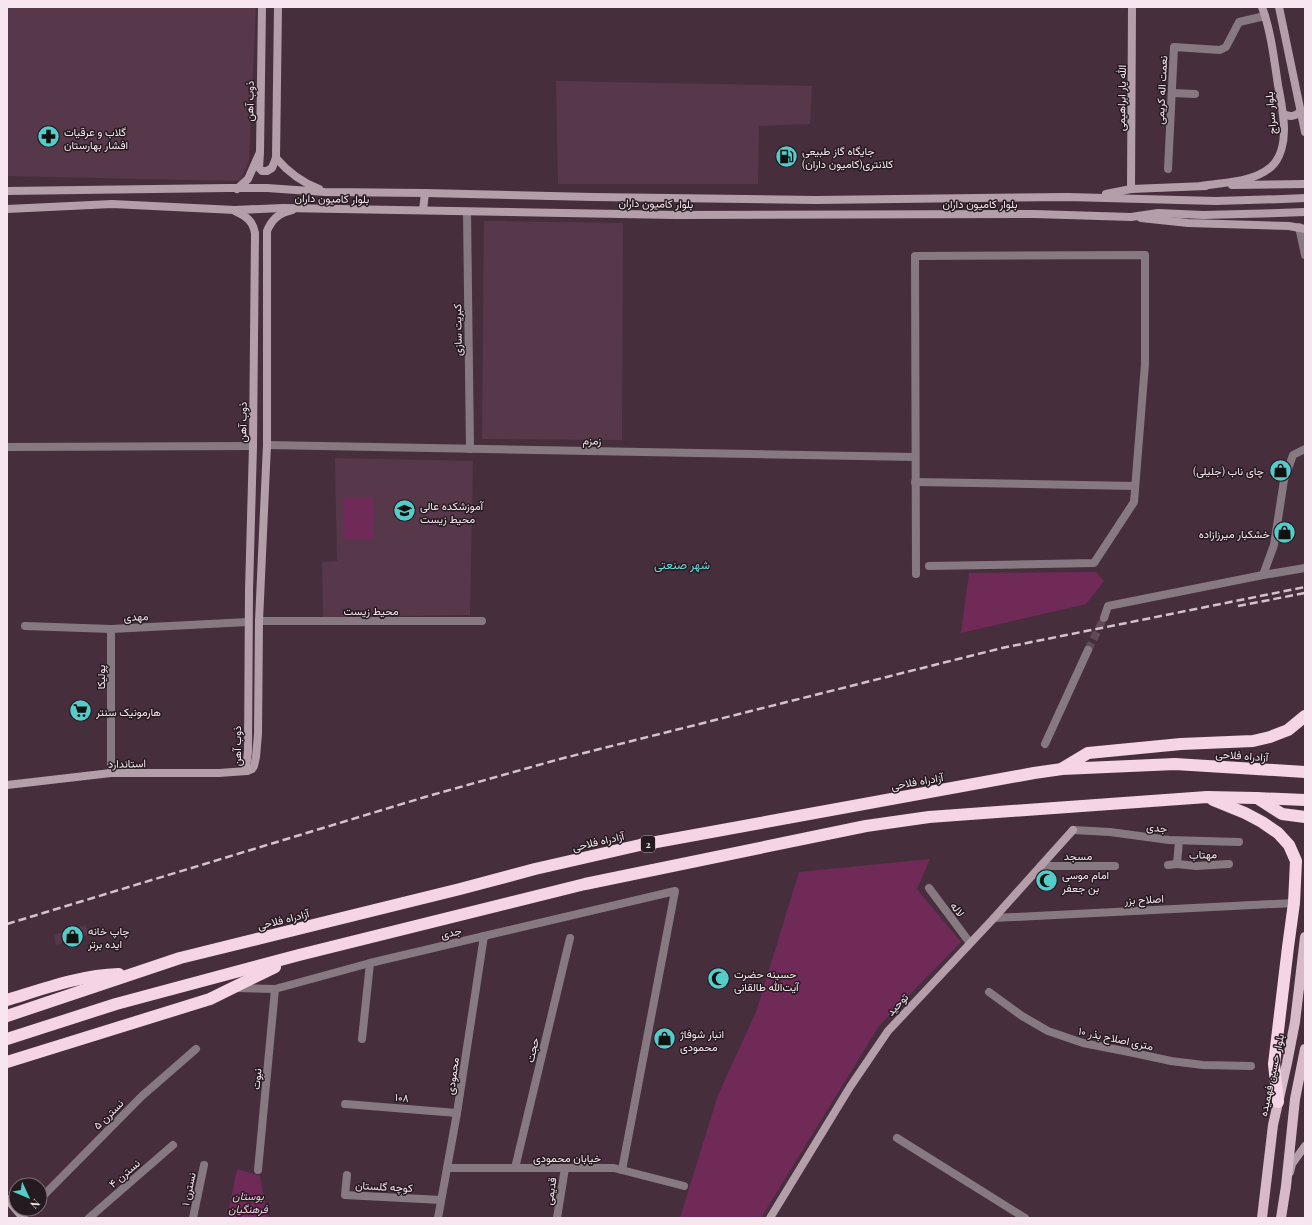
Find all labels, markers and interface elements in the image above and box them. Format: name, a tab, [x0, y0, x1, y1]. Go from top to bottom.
street label: نعمت اله کریمی	[1152, 55, 1170, 125]
street label: الله یار ابراهیمی	[1113, 64, 1129, 131]
street label: ذوب آهن	[241, 81, 257, 121]
street label: بلوار سراج	[1261, 91, 1280, 135]
pharmacy icon: گلاب و عرقیات افشار بهارستان	[36, 124, 62, 150]
place label: گلاب و عرقیات افشار بهارستان	[64, 124, 128, 152]
fuel station icon: جایگاه گاز طبیعی کلانتری(کامیون داران)	[773, 143, 799, 169]
place label: جایگاه گاز طبیعی کلانتری(کامیون داران)	[802, 143, 893, 171]
street label: بلوار کامیون داران	[294, 190, 370, 206]
street label: بلوار کامیون داران	[618, 195, 694, 211]
street label: بلوار کامیون داران	[943, 196, 1017, 211]
street label: کبریت سازی	[449, 304, 465, 356]
street label: ذوب آهن	[234, 402, 250, 442]
street label: زمزم	[583, 432, 602, 449]
shop icon: چای ناب (جلیلی)	[1267, 457, 1293, 483]
place label: چای ناب (جلیلی)	[1193, 463, 1264, 479]
school or university icon: آموزشکده عالی محیط زیست	[391, 498, 417, 524]
place label: آموزشکده عالی محیط زیست	[420, 498, 485, 526]
shop icon: خشکبار میرزازاده	[1272, 520, 1298, 546]
place label: خشکبار میرزازاده	[1199, 526, 1270, 541]
district label: شهر صنعتی	[654, 556, 710, 573]
street label: محیط زیست	[343, 603, 399, 618]
street label: مهدی	[123, 608, 149, 624]
street label: پولیکا	[93, 665, 109, 689]
supermarket icon: هارمونیک سنتر	[67, 698, 93, 724]
place label: هارمونیک سنتر	[95, 704, 161, 719]
street label: ذوب آهن	[229, 726, 244, 766]
street label: آزادراه فلاحی	[1215, 746, 1270, 764]
street label: استاندارد	[108, 755, 146, 771]
street label: آزادراه فلاحی	[890, 769, 946, 793]
street label: جدی	[1146, 818, 1168, 836]
street label: آزادراه فلاحی	[570, 827, 627, 854]
road number: 2	[641, 836, 655, 852]
street label: مهتاب	[1189, 846, 1217, 862]
street label: مسجد	[1064, 848, 1092, 863]
mosque icon: امام موسی بن جعفر	[1033, 867, 1059, 893]
place label: امام موسی بن جعفر	[1061, 867, 1109, 895]
street label: اصلاح بزر	[1123, 890, 1164, 909]
street label: لاله	[947, 898, 969, 920]
street label: آزادراه فلاحی	[255, 905, 312, 933]
street label: جدی	[439, 922, 463, 942]
shop icon: چاپ خانه ایده برتر	[60, 923, 86, 949]
place label: چاپ خانه ایده برتر	[87, 923, 130, 951]
mosque icon: حسینه حضرت آیت‌الله طالقانی	[705, 966, 731, 992]
place label: حسینه حضرت آیت‌الله طالقانی	[734, 966, 800, 994]
street label: توحید	[883, 989, 912, 1018]
street label: ۱۰ متری اصلاح بذر	[1077, 1023, 1155, 1054]
shop icon: انبار شوفاژ محمودی	[651, 1026, 677, 1052]
place label: انبار شوفاژ محمودی	[679, 1026, 724, 1054]
street label: بلوار حسین فهمیده	[1255, 1032, 1287, 1118]
street label: حجت	[522, 1036, 542, 1064]
street label: محمودی	[442, 1056, 462, 1096]
street label: نبوت	[248, 1068, 264, 1090]
street label: ۱۰۸	[394, 1089, 410, 1105]
street label: نسترن ۵	[90, 1096, 126, 1132]
street label: خیابان محمودی	[533, 1150, 601, 1165]
street label: نسترن ۴	[105, 1155, 143, 1191]
street label: نسترن ۱	[177, 1171, 199, 1207]
street label: قدیمی	[540, 1176, 560, 1206]
north arrow	[8, 1177, 48, 1217]
street label: کوچه گلستان	[355, 1177, 413, 1196]
park label: بوستان فرهنگیان	[228, 1188, 269, 1216]
text: N	[27, 1196, 44, 1212]

